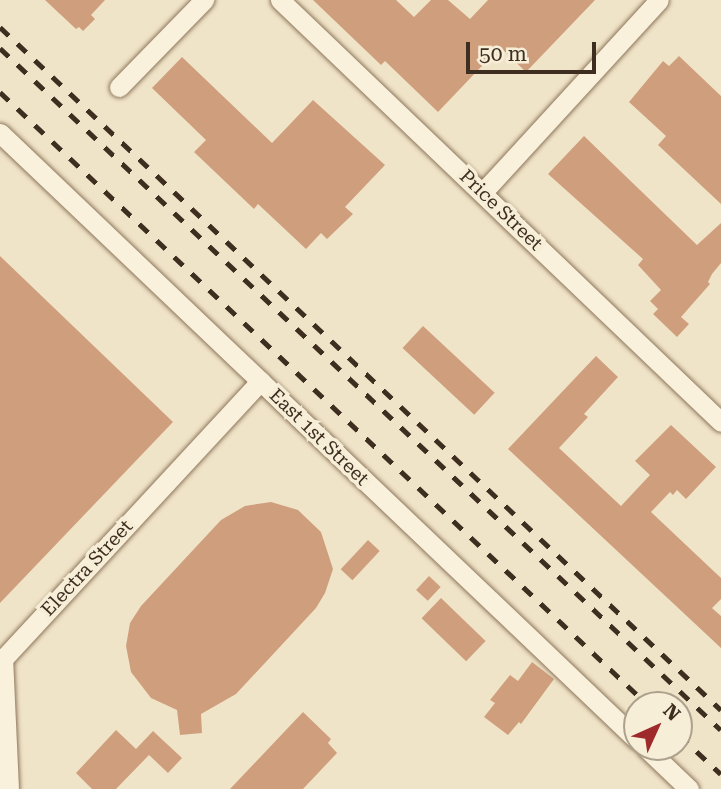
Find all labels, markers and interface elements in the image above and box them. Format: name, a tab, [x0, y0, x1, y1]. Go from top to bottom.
scale bar	[469, 28, 598, 72]
text: 50 m	[479, 42, 527, 66]
street label: Price Street	[455, 165, 547, 255]
street label: East 1st Street	[264, 384, 374, 490]
street label: Electra Street	[37, 515, 137, 621]
north arrow	[623, 691, 693, 761]
text: N	[658, 699, 685, 726]

